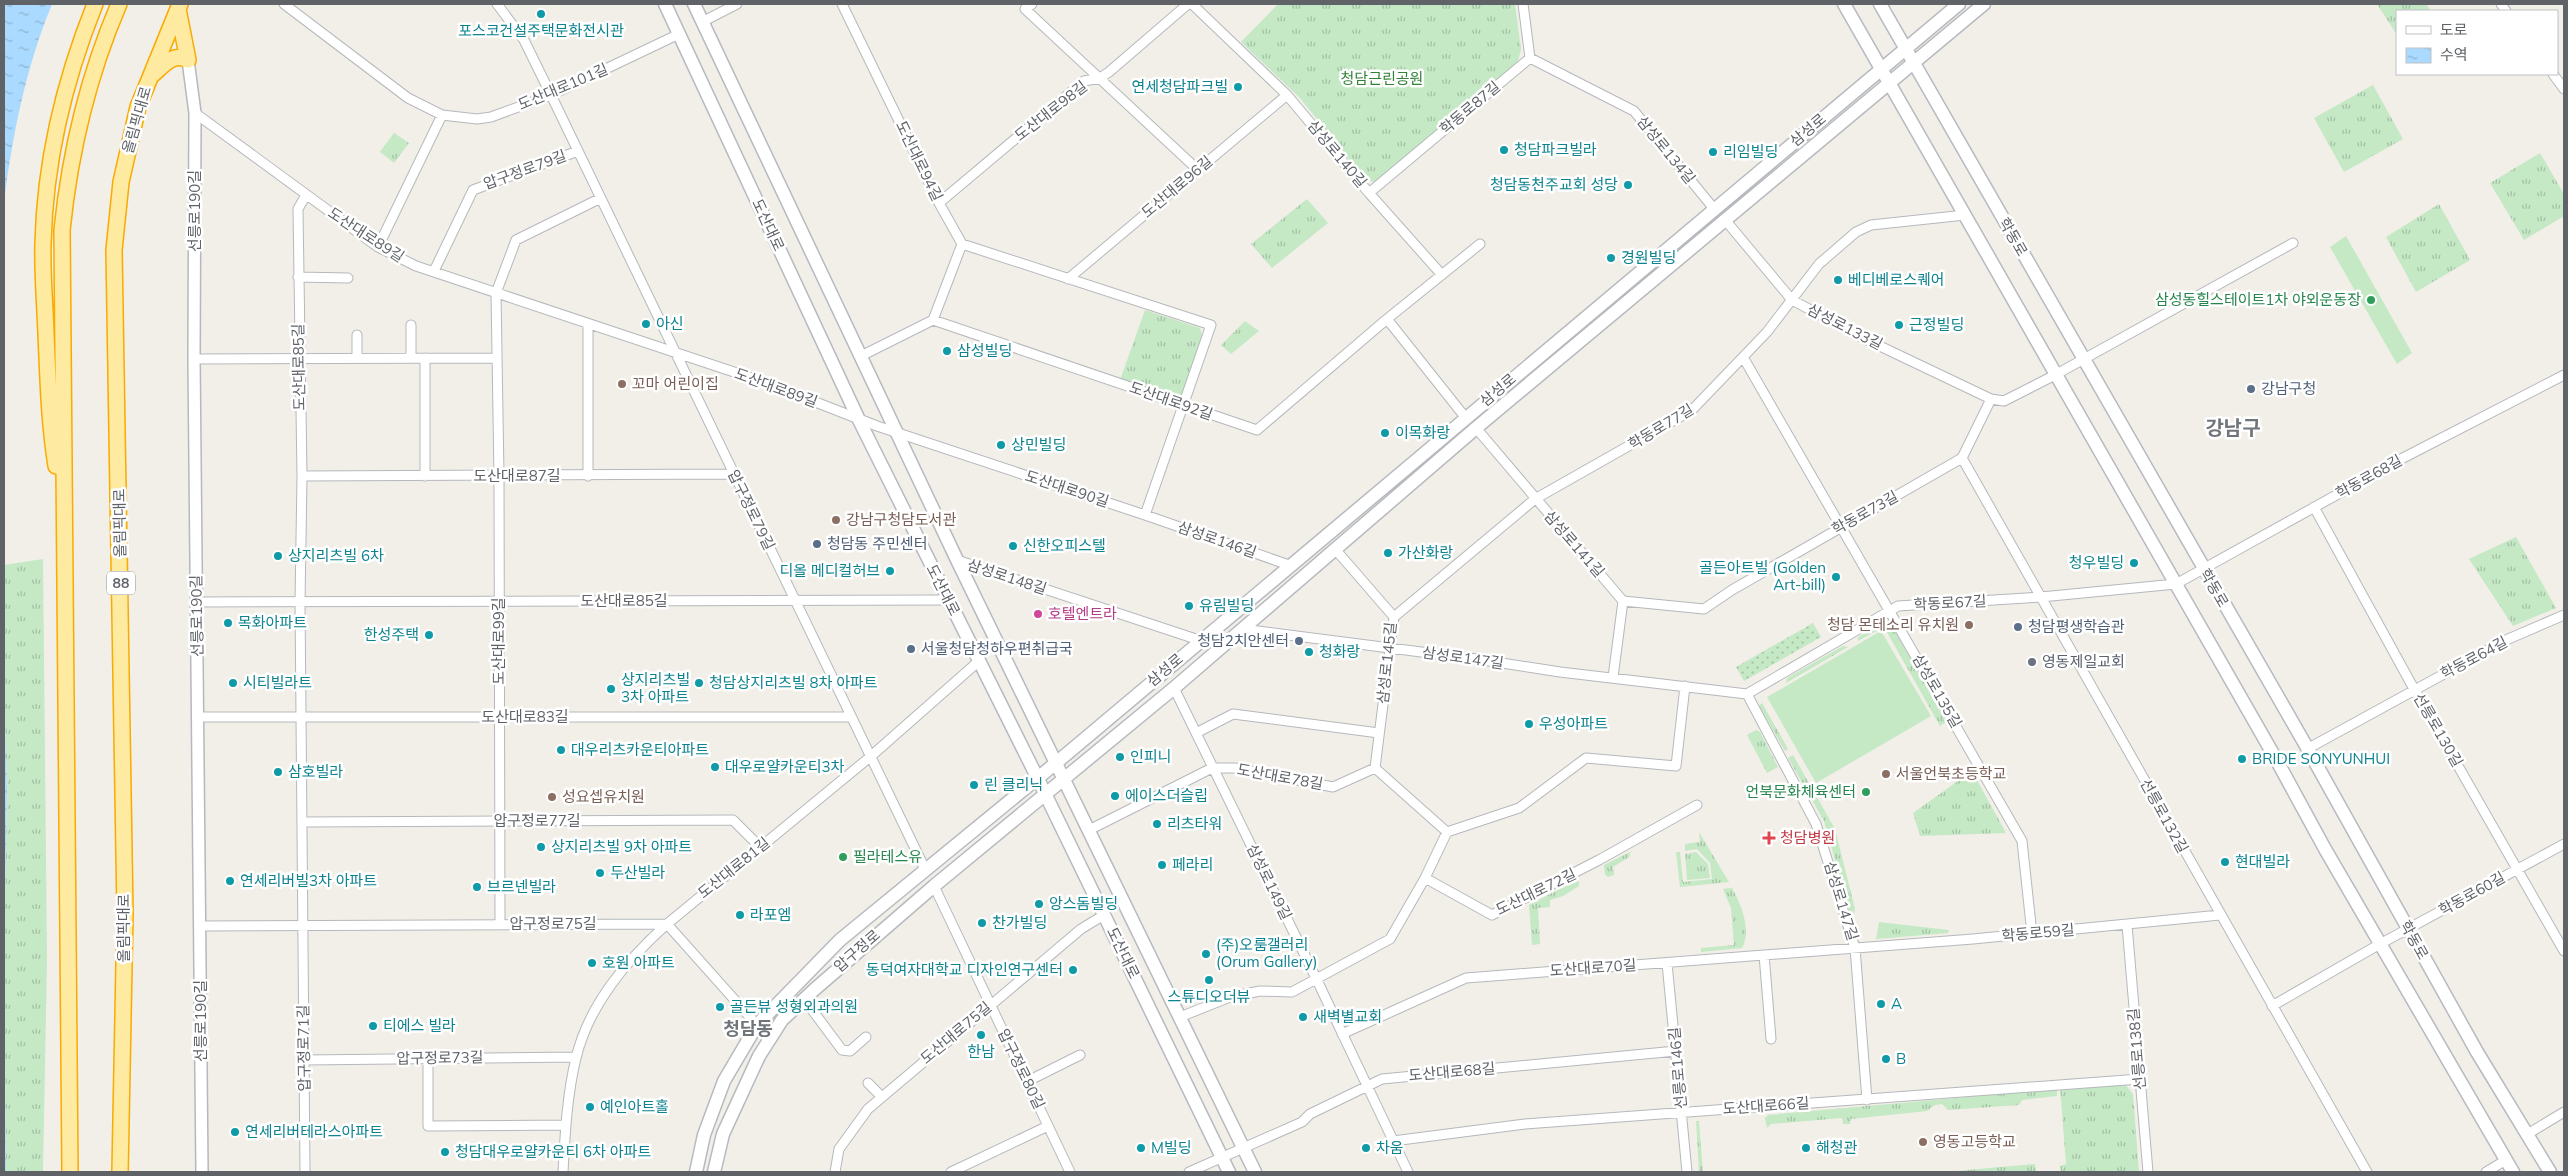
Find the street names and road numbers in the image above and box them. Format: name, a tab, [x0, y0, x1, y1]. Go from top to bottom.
street label: 도산대로101길	[515, 59, 611, 114]
street label: 도산대로98길	[1011, 76, 1091, 145]
street label: 학동로87길	[1436, 77, 1504, 138]
street label: 올림픽대로	[118, 84, 155, 156]
street label: 삼성로	[1786, 109, 1830, 150]
street label: 삼성로134길	[1633, 112, 1700, 188]
street label: 삼성로140길	[1304, 116, 1371, 191]
street label: 도산대로94길	[892, 118, 947, 204]
street label: 압구정로79길	[481, 146, 569, 193]
street label: 도산대로96길	[1137, 151, 1216, 222]
street label: 선릉로190길	[185, 170, 204, 252]
street label: 도산대로	[748, 196, 789, 254]
street label: 도산대로89길	[325, 203, 408, 266]
street label: 학동로	[1995, 214, 2032, 259]
street label: 삼성로133길	[1804, 299, 1886, 354]
street label: 도산대로85길	[288, 323, 309, 411]
street label: 도산대로89길	[732, 364, 820, 411]
street label: 삼성로	[1476, 369, 1520, 410]
street label: 도산대로92길	[1127, 377, 1215, 424]
street label: 학동로77길	[1624, 400, 1697, 454]
street label: 학동로68길	[2332, 451, 2405, 503]
street label: 도산대로87길	[473, 466, 561, 485]
street label: 도산대로90길	[1023, 466, 1111, 511]
street label: 압구정로79길	[724, 467, 779, 553]
street label: 학동로73길	[1828, 487, 1901, 539]
street label: 올림픽대로	[109, 488, 130, 558]
street label: 삼성로141길	[1540, 506, 1609, 581]
street label: 삼성로146길	[1175, 517, 1259, 562]
street label: 삼성로148길	[965, 555, 1049, 598]
street label: 도산대로	[922, 561, 964, 619]
street label: 학동로	[2196, 565, 2233, 610]
road number: 88	[107, 572, 135, 594]
street label: 선릉로190길	[186, 575, 207, 657]
street label: 도산대로85길	[580, 591, 668, 610]
street label: 학동로67길	[1913, 591, 1987, 614]
street label: 도산대로99길	[489, 597, 508, 685]
street label: 삼성로145길	[1373, 621, 1400, 705]
street label: 학동로64길	[2437, 632, 2511, 683]
street label: 삼성로147길	[1421, 642, 1505, 673]
street label: 삼성로	[1143, 649, 1187, 690]
street label: 삼성로135길	[1909, 650, 1966, 731]
street label: 선릉로130길	[2410, 689, 2467, 770]
street label: 도산대로83길	[481, 707, 569, 726]
street label: 도산대로78길	[1236, 760, 1325, 793]
street label: 선릉로132길	[2136, 775, 2193, 856]
street label: 압구정로77길	[493, 811, 581, 830]
street label: 도산대로81길	[694, 833, 773, 902]
street label: 삼성로149길	[1243, 841, 1296, 923]
street label: 삼성로147길	[1820, 859, 1863, 943]
street label: 도산대로72길	[1493, 864, 1579, 919]
street label: 학동로60길	[2435, 868, 2508, 920]
street label: 올림픽대로	[114, 893, 133, 963]
street label: 압구정로75길	[509, 914, 597, 933]
street label: 학동로	[2396, 917, 2433, 962]
street label: 학동로59길	[2001, 920, 2075, 945]
street label: 도산대로	[1103, 924, 1144, 982]
street label: 압구정로	[830, 925, 884, 976]
street label: 도산대로70길	[1549, 955, 1637, 980]
street label: 선릉로190길	[191, 980, 210, 1062]
street label: 도산대로75길	[916, 997, 995, 1068]
street label: 압구정로71길	[293, 1004, 314, 1092]
street label: 선릉로138길	[2123, 1007, 2150, 1091]
street label: 압구정로80길	[994, 1026, 1049, 1112]
street label: 선릉로146길	[1664, 1026, 1691, 1110]
street label: 압구정로73길	[396, 1047, 484, 1068]
street label: 도산대로68길	[1408, 1058, 1496, 1085]
street label: 도산대로66길	[1722, 1093, 1810, 1118]

